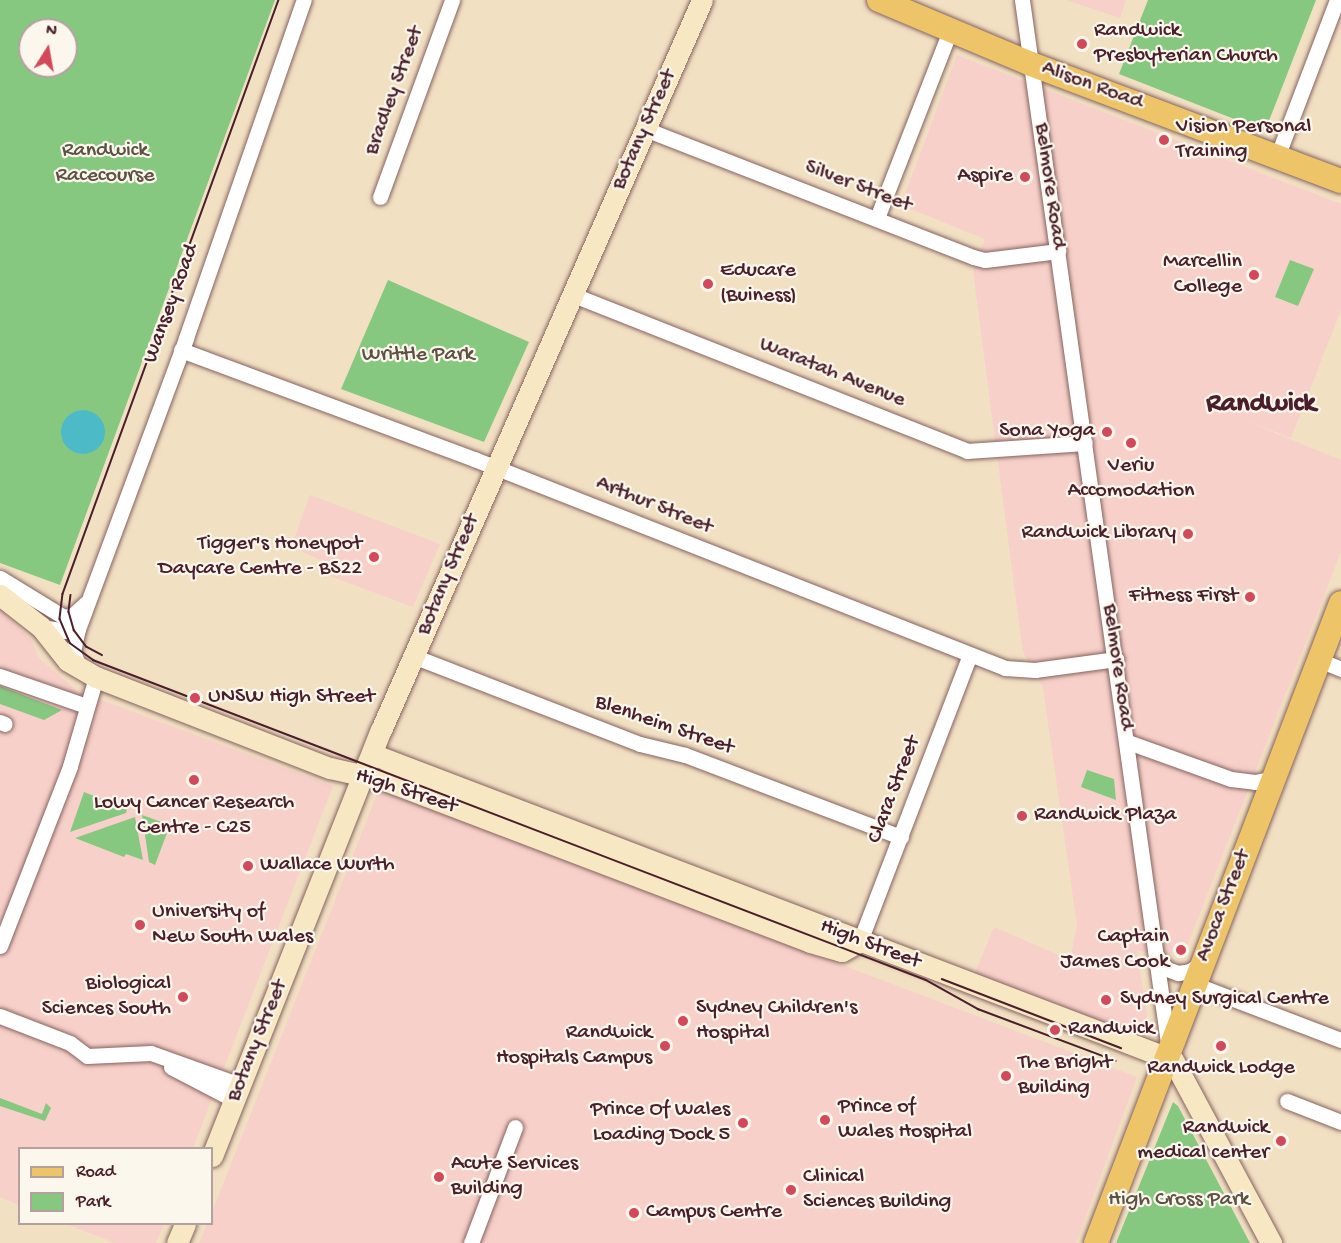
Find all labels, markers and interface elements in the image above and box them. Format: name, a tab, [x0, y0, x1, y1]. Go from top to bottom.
north arrow	[18, 18, 78, 78]
place label: Randwick Presbyterian Church	[1094, 18, 1278, 70]
text: N	[44, 21, 58, 42]
street label: Bradley Street	[360, 23, 430, 159]
marker: Randwick Presbyterian Church	[1075, 37, 1089, 51]
street label: Alison Road	[1038, 55, 1146, 117]
street label: Botany Street	[607, 66, 683, 194]
place label: Vision Personal Training	[1176, 114, 1311, 166]
street label: Belmore Road	[1027, 121, 1071, 251]
marker: Vision Personal Training	[1157, 133, 1171, 147]
park label: Randwick Racecourse	[55, 138, 155, 190]
street label: Silver Street	[801, 155, 915, 219]
place label: Aspire	[957, 164, 1013, 190]
marker: Aspire	[1018, 170, 1032, 184]
street label: Wansey Road	[138, 241, 206, 367]
place label: Marcellin College	[1163, 249, 1242, 300]
place label: Educare (Buiness)	[720, 258, 797, 310]
marker: Marcellin College	[1247, 268, 1261, 282]
marker: Educare (Buiness)	[701, 277, 715, 291]
street label: Waratah Avenue	[755, 332, 909, 414]
park label: Writtle Park	[362, 343, 474, 369]
district label: Randwick	[1206, 388, 1316, 422]
place label: Sona Yoga	[999, 419, 1095, 445]
marker: Sona Yoga	[1100, 425, 1114, 439]
marker: Veriu Accomodation	[1124, 436, 1138, 450]
place label: Veriu Accomodation	[1067, 453, 1195, 505]
street label: Arthur Street	[592, 471, 716, 541]
street label: Botany Street	[412, 510, 486, 640]
place label: Randwick Library	[1022, 521, 1176, 547]
marker: Randwick Library	[1181, 527, 1195, 541]
place label: Tigger's Honeypot Daycare Centre - BS22	[158, 531, 362, 582]
marker: Tigger's Honeypot Daycare Centre - BS22	[367, 550, 381, 564]
place label: Fitness First	[1129, 584, 1238, 610]
marker: Fitness First	[1243, 590, 1257, 604]
street label: Belmore Road	[1095, 602, 1139, 732]
place label: UNSW High Street	[208, 685, 375, 711]
marker: UNSW High Street	[186, 689, 204, 707]
street label: Blenheim Street	[591, 690, 737, 762]
street label: Clara Street	[862, 733, 928, 847]
street label: High Street	[352, 763, 460, 821]
marker: Lowy Cancer Research Centre - C25	[187, 773, 201, 787]
place label: Lowy Cancer Research Centre - C25	[94, 790, 294, 842]
place label: Randwick Plaza	[1034, 803, 1177, 829]
marker: Randwick Plaza	[1015, 809, 1029, 823]
street label: Avoca Street	[1191, 846, 1257, 966]
place label: Wallace Wurth	[260, 853, 394, 879]
marker: Wallace Wurth	[241, 859, 255, 873]
place label: University of New South Wales	[152, 899, 313, 950]
street label: High Street	[816, 914, 924, 976]
marker: University of New South Wales	[133, 918, 147, 932]
place label: Captain James Cook	[1060, 924, 1169, 975]
marker: Captain James Cook	[1174, 943, 1188, 957]
place label: Biological Sciences South	[42, 971, 171, 1022]
street label: Botany Street	[222, 976, 294, 1106]
place label: Sydney Surgical Centre	[1120, 987, 1329, 1013]
marker: Biological Sciences South	[176, 990, 190, 1004]
marker: Sydney Surgical Centre	[1097, 991, 1115, 1009]
place label: Sydney Children's Hospital	[696, 995, 857, 1046]
marker: Sydney Children's Hospital	[674, 1012, 692, 1030]
place label: Randwick	[1068, 1017, 1154, 1043]
place label: Randwick Hospitals Campus	[496, 1020, 652, 1072]
marker: Randwick	[1046, 1021, 1064, 1039]
marker: Randwick Hospitals Campus	[656, 1037, 674, 1055]
marker: Randwick Lodge	[1214, 1039, 1228, 1053]
place label: The Bright Building	[1018, 1050, 1112, 1102]
place label: Randwick Lodge	[1147, 1056, 1295, 1082]
marker: The Bright Building	[999, 1069, 1013, 1083]
place label: Prince of Wales Hospital	[838, 1094, 972, 1146]
place label: Prince Of Wales Loading Dock 5	[590, 1097, 730, 1148]
marker: Prince of Wales Hospital	[816, 1111, 834, 1129]
marker: Prince Of Wales Loading Dock 5	[734, 1114, 752, 1132]
place label: Randwick medical center	[1137, 1115, 1269, 1166]
marker: Randwick medical center	[1274, 1134, 1288, 1148]
legend	[18, 1147, 213, 1225]
place label: Acute Services Building	[451, 1151, 578, 1202]
text: Road	[76, 1162, 115, 1183]
place label: Clinical Sciences Building	[803, 1164, 951, 1216]
marker: Acute Services Building	[432, 1170, 446, 1184]
marker: Clinical Sciences Building	[784, 1183, 798, 1197]
park label: High Cross Park	[1108, 1188, 1250, 1214]
text: Park	[76, 1192, 110, 1213]
place label: Campus Centre	[646, 1200, 782, 1226]
marker: Campus Centre	[627, 1206, 641, 1220]

